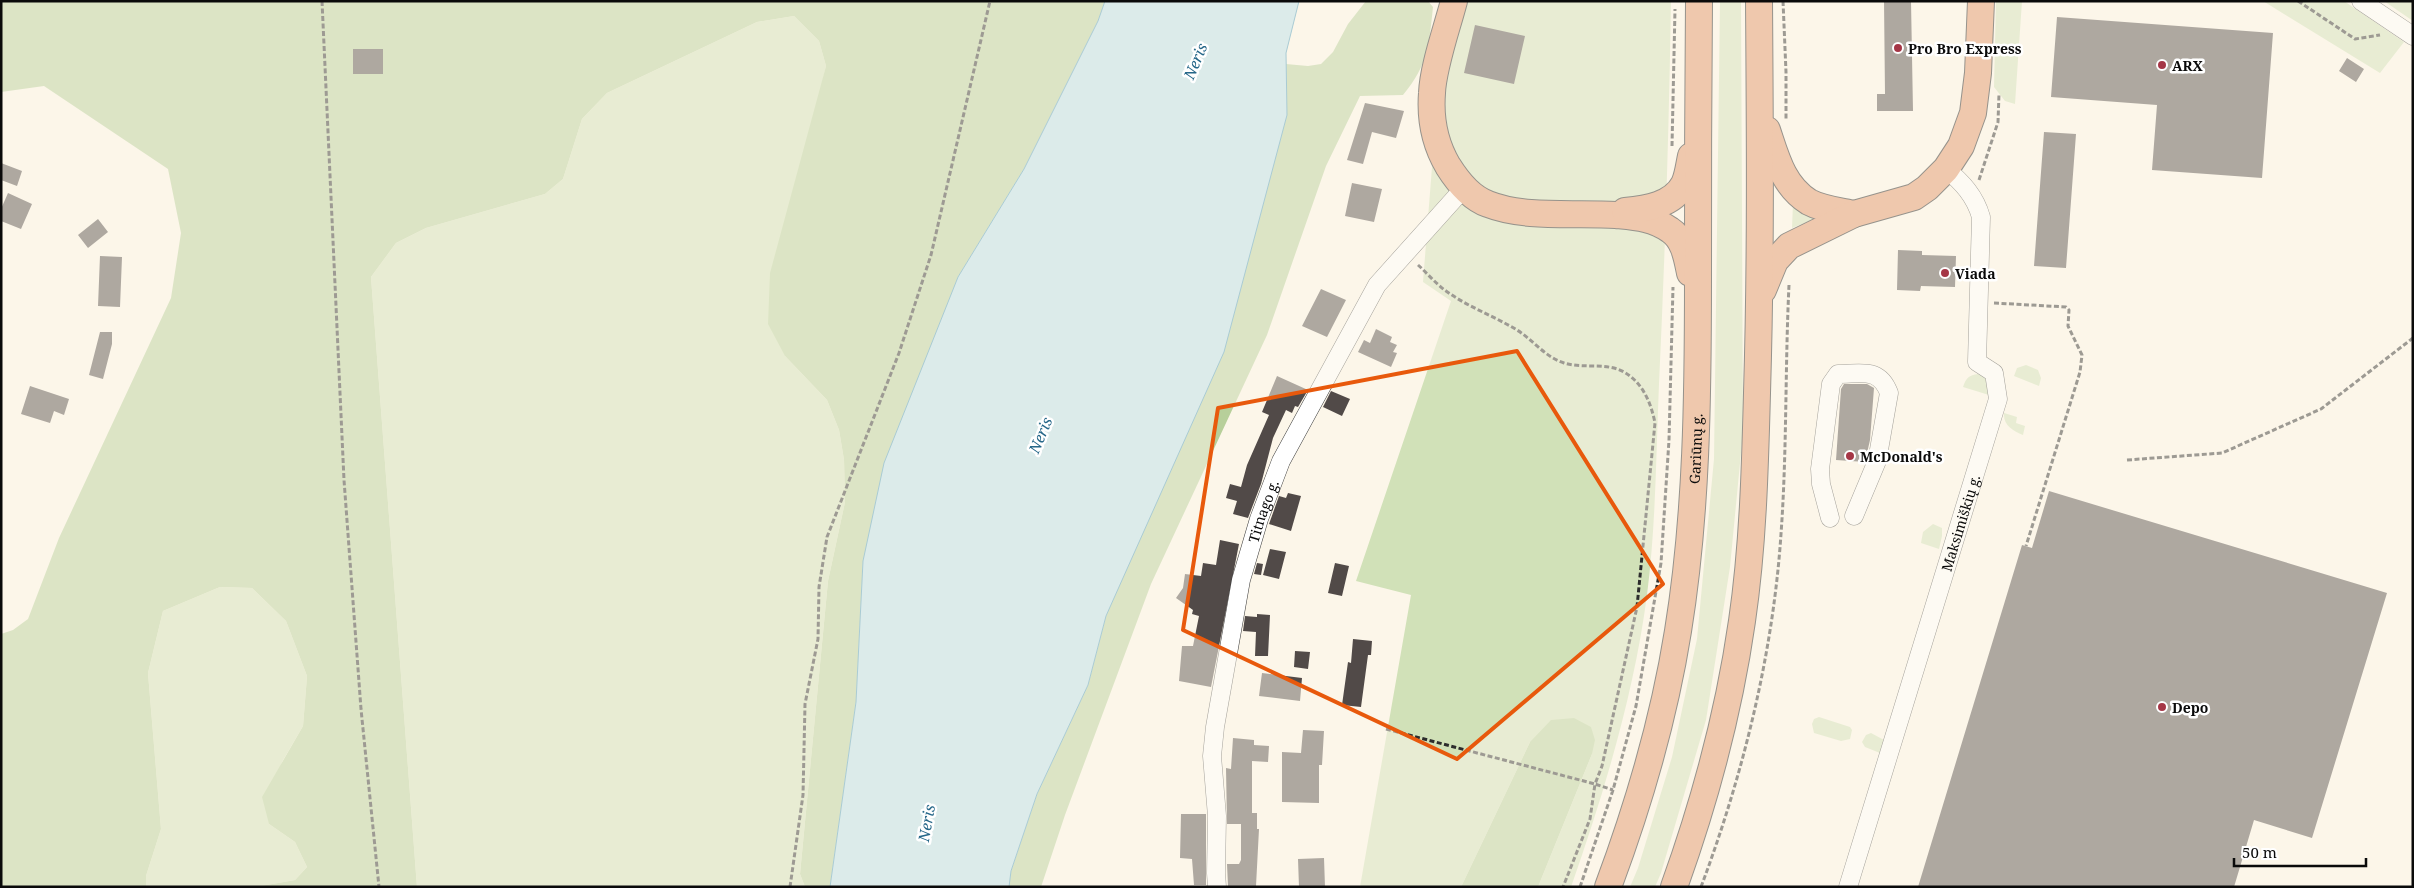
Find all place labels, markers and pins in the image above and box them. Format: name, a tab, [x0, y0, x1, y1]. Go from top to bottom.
place label: Pro Bro Express	[1908, 39, 2022, 58]
marker: Pro Bro Express	[1892, 42, 1904, 54]
place label: ARX	[2172, 56, 2204, 75]
marker: ARX	[2156, 59, 2168, 71]
place label: Viada	[1955, 264, 1996, 283]
marker: Viada	[1939, 267, 1951, 279]
place label: McDonald's	[1860, 447, 1943, 466]
marker: McDonald's	[1844, 450, 1856, 462]
place label: Depo	[2172, 698, 2208, 717]
marker: Depo	[2156, 701, 2168, 713]

